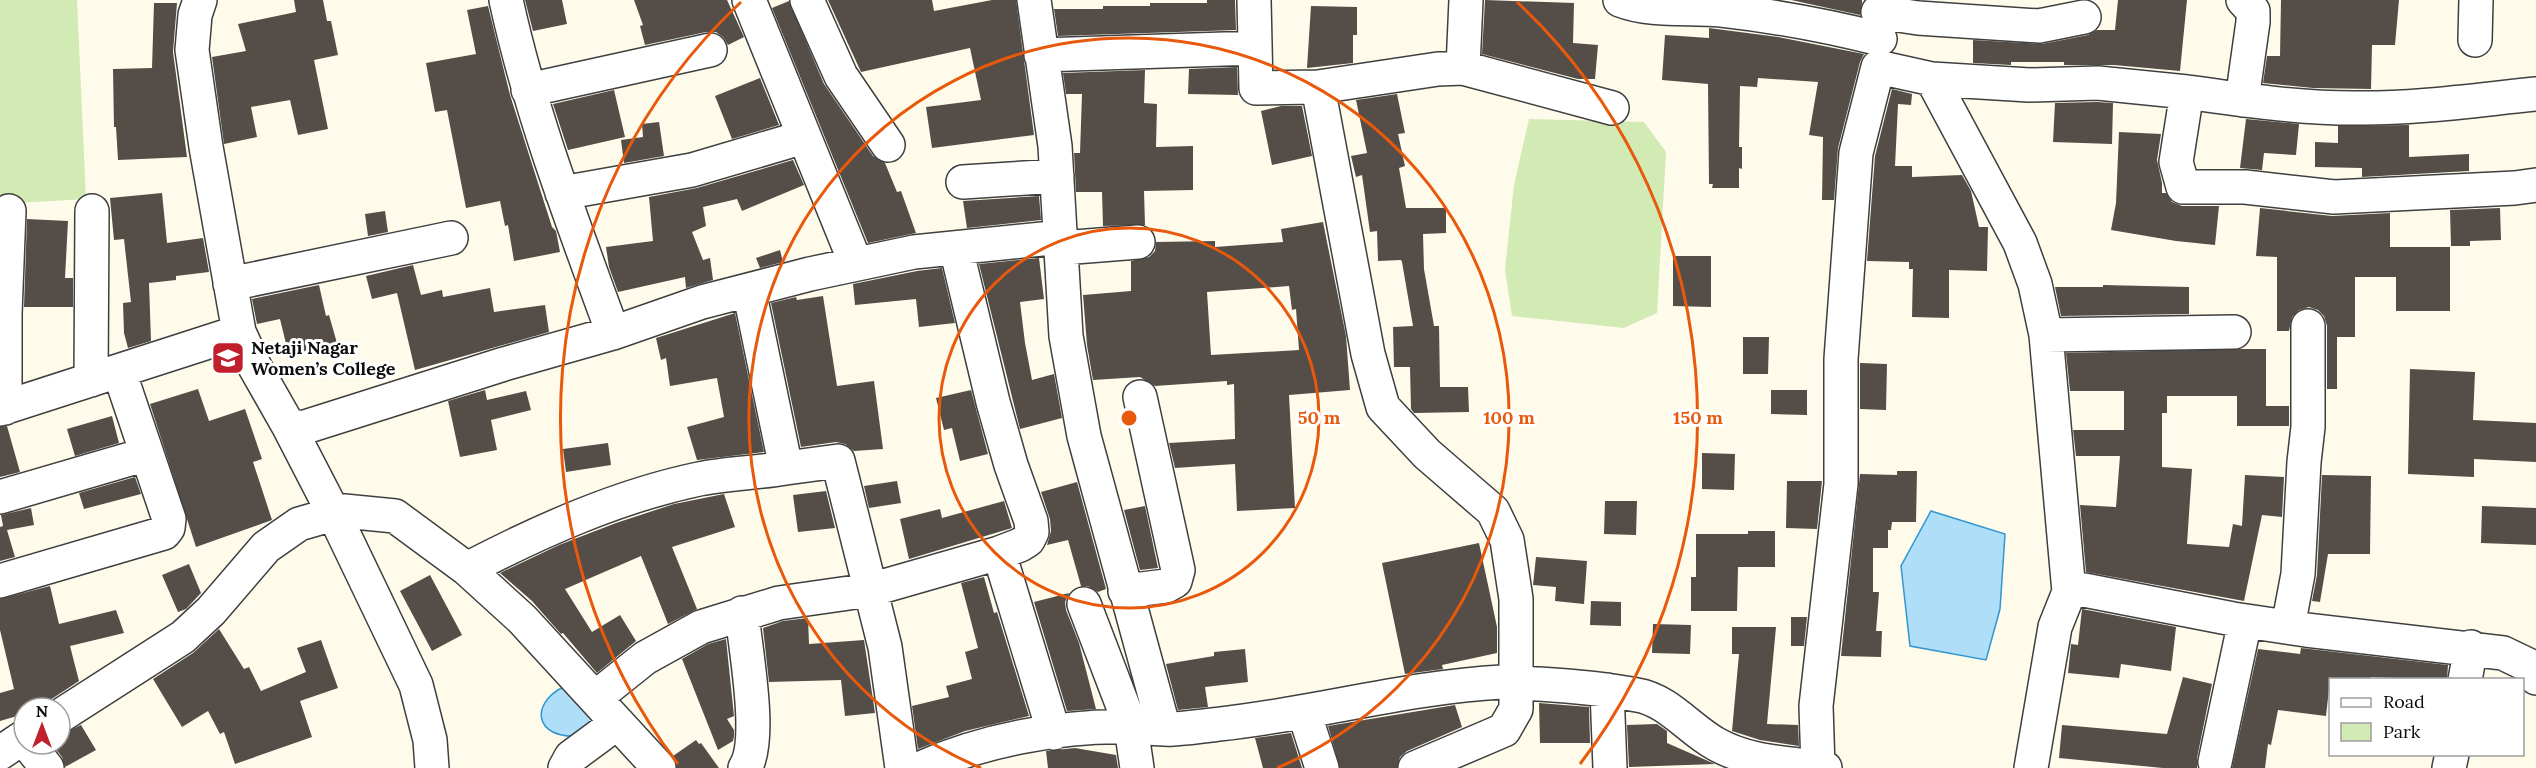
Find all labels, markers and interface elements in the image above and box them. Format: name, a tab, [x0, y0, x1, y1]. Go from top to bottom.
place label: Netaji Nagar Women’s College	[251, 336, 396, 380]
school or university icon: Netaji Nagar Women’s College	[210, 340, 246, 376]
text: 50 m	[1298, 406, 1341, 429]
text: 100 m	[1483, 406, 1535, 429]
text: 150 m	[1673, 406, 1723, 429]
centre of rings	[1119, 408, 1139, 428]
legend	[2329, 678, 2524, 756]
text: Road	[2383, 690, 2425, 713]
north arrow	[12, 696, 72, 756]
text: N	[36, 701, 48, 721]
text: Park	[2383, 720, 2421, 743]

